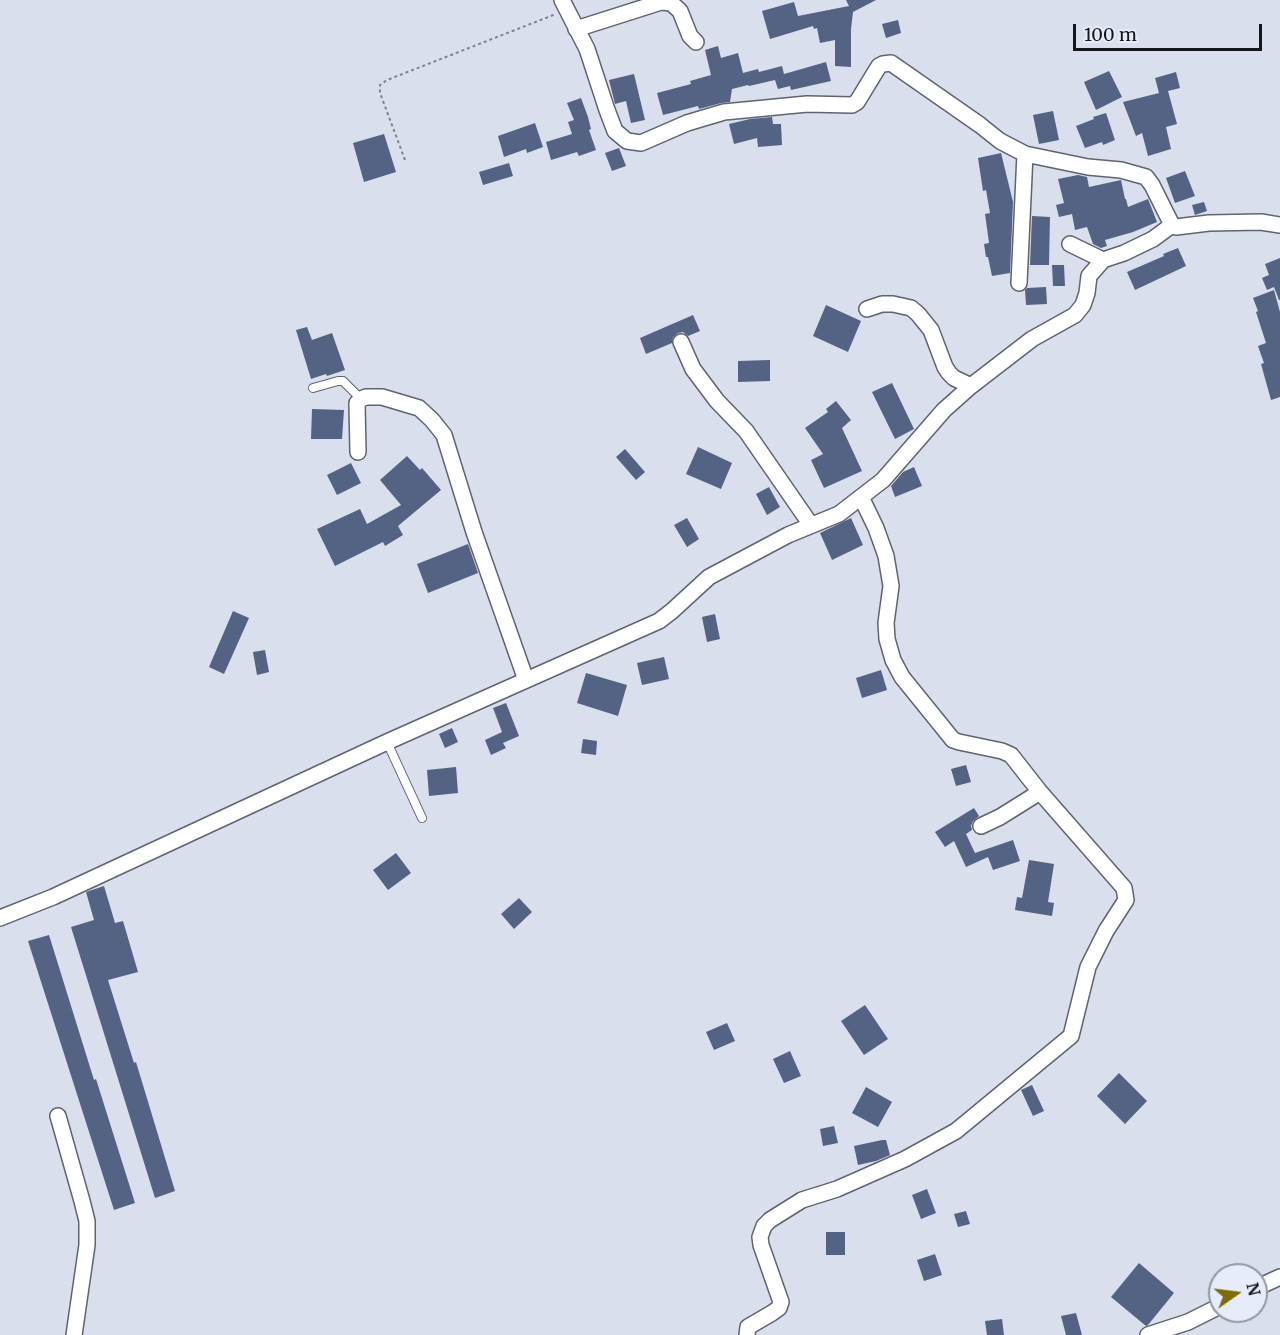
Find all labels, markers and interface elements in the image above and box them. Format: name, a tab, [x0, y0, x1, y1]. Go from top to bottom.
scale bar	[1076, 12, 1265, 50]
text: 100 m	[1084, 23, 1137, 46]
north arrow	[1208, 1263, 1268, 1323]
text: N	[1242, 1281, 1265, 1298]

